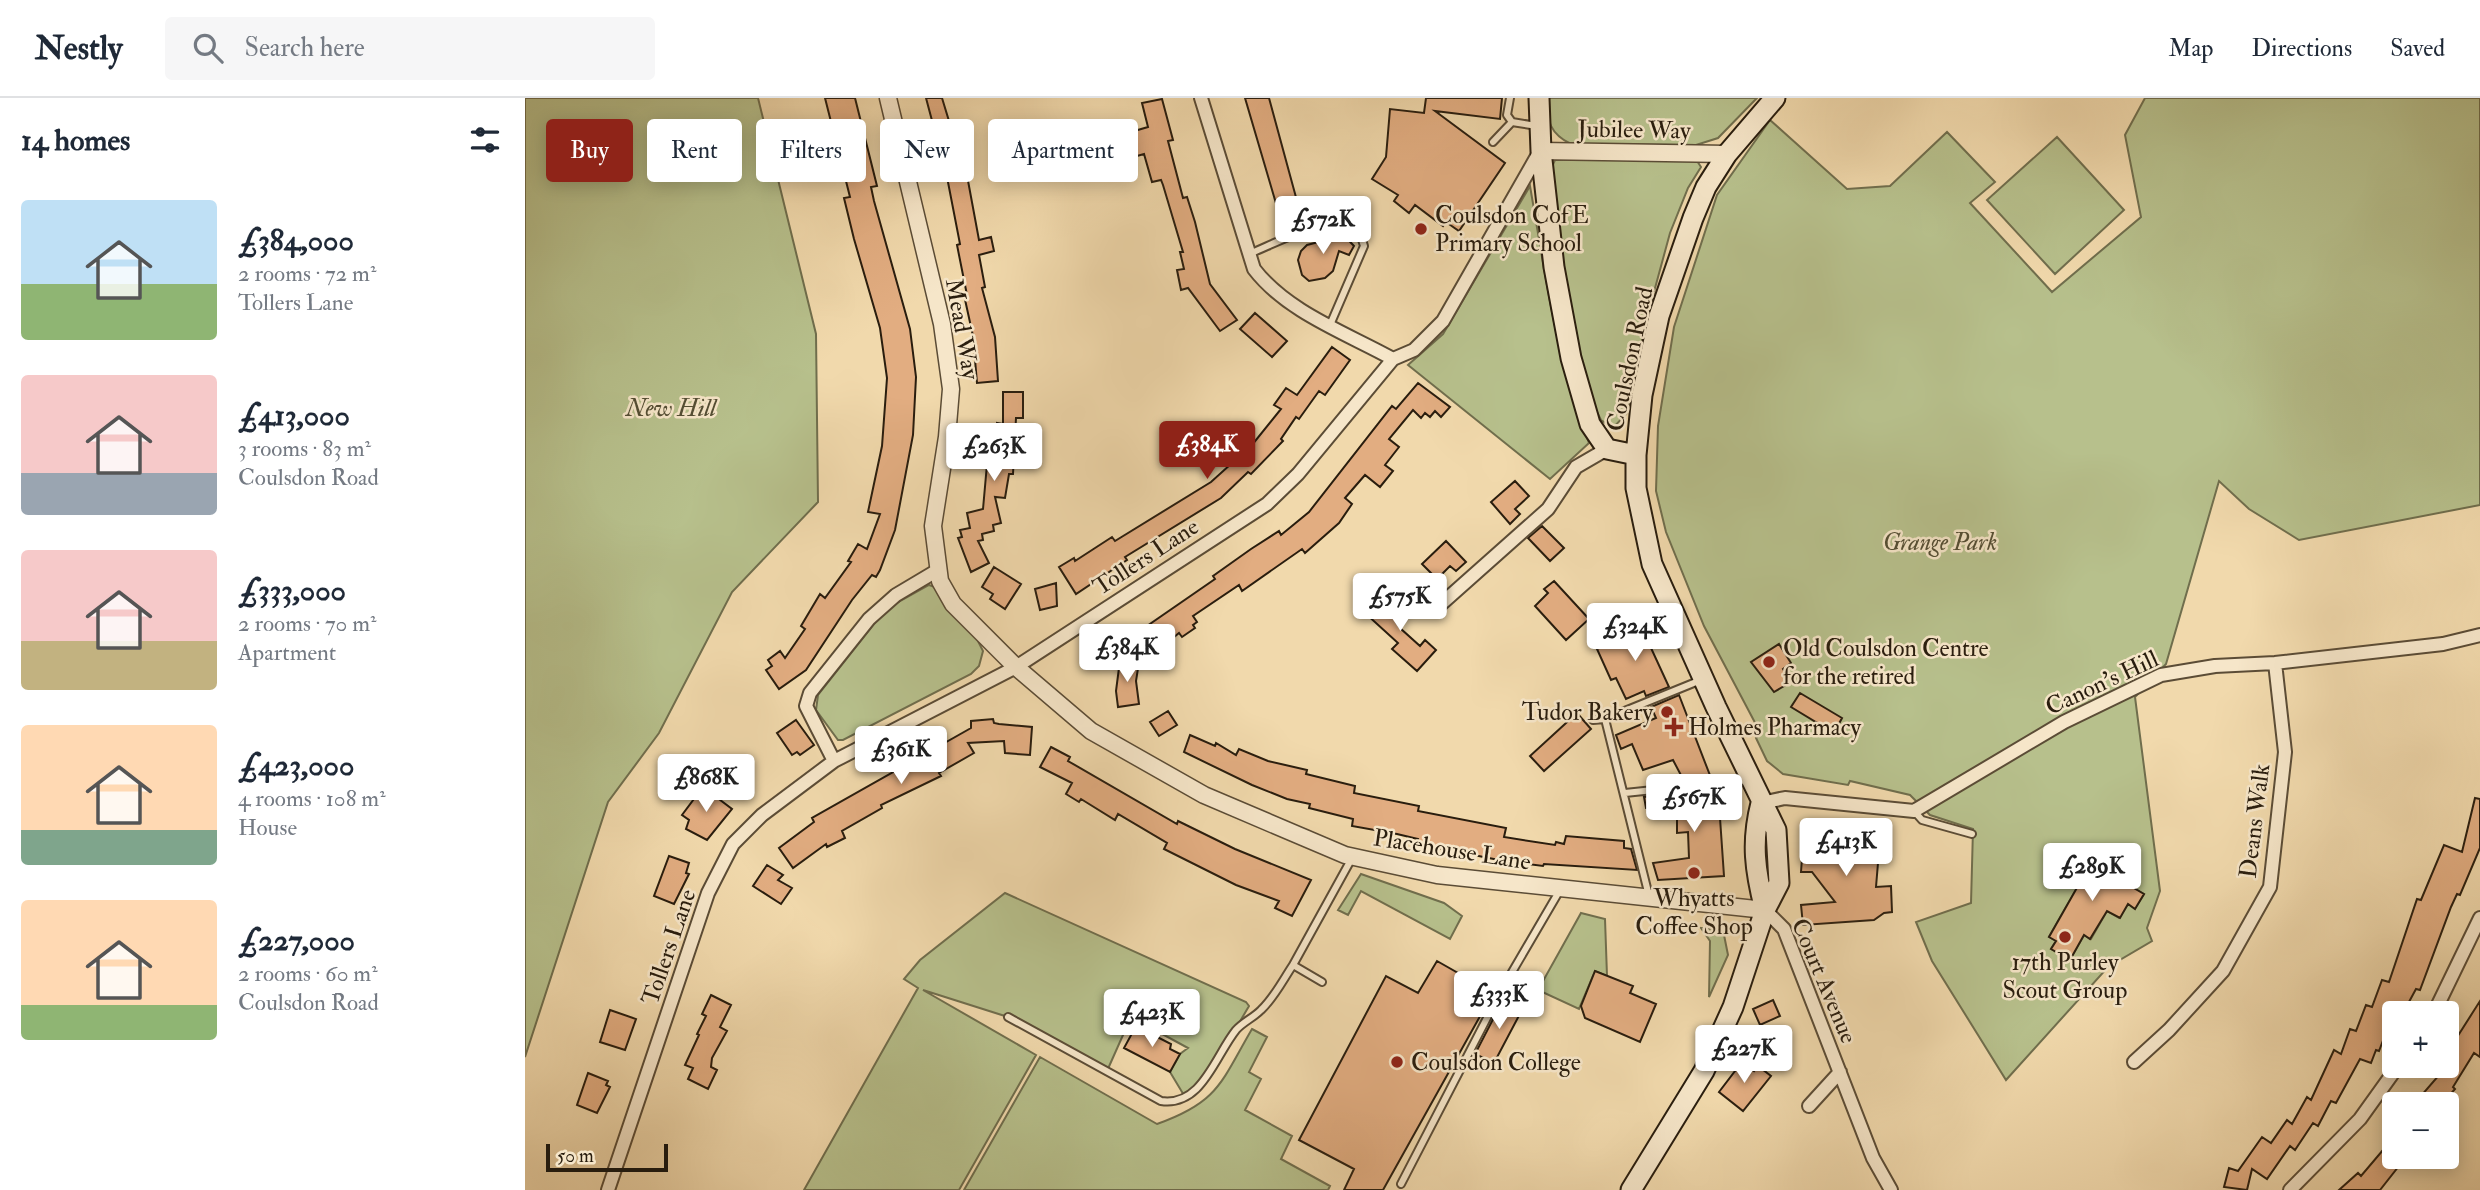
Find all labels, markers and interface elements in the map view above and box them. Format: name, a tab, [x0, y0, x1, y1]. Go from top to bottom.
search box	[165, 17, 655, 80]
text: Nestly	[35, 28, 123, 69]
icon: search	[189, 29, 227, 67]
text: Search here	[245, 32, 365, 64]
text: Map	[2168, 33, 2213, 64]
text: Directions	[2251, 33, 2352, 64]
text: Saved	[2390, 33, 2445, 64]
street label: Jubilee Way	[1576, 113, 1691, 146]
chip: Buy	[546, 119, 633, 182]
chip: Rent	[647, 119, 742, 182]
chip: Filters	[756, 119, 866, 182]
chip: New	[880, 119, 974, 182]
chip: Apartment	[988, 119, 1138, 182]
icon: filters	[466, 121, 504, 159]
text: 14 homes	[21, 122, 130, 159]
pin: £572K	[1274, 197, 1372, 256]
place label: Coulsdon CofE Primary School	[1435, 200, 1589, 259]
text: £572K	[1291, 204, 1355, 233]
marker: Coulsdon CofE Primary School	[1413, 221, 1429, 237]
text: £384,000	[238, 222, 354, 259]
icon: home	[77, 228, 161, 312]
text: 2 rooms · 72 m²	[238, 259, 376, 288]
street label: Mead Way	[938, 276, 986, 382]
street label: Coulsdon Road	[1600, 284, 1660, 434]
text: Tollers Lane	[238, 288, 353, 317]
park label: New Hill	[624, 393, 718, 424]
text: £413,000	[238, 397, 350, 434]
icon: home	[77, 403, 161, 487]
pin: £384K	[1158, 422, 1256, 481]
pin: £263K	[945, 424, 1043, 483]
text: £384K	[1175, 429, 1239, 458]
text: £263K	[962, 431, 1026, 460]
text: 3 rooms · 83 m²	[238, 434, 371, 463]
text: Coulsdon Road	[238, 463, 379, 492]
street label: Tollers Lane	[1087, 511, 1205, 603]
park label: Grange Park	[1883, 527, 1997, 558]
text: £333,000	[238, 572, 346, 609]
pin: £575K	[1351, 574, 1449, 633]
icon: home	[77, 578, 161, 662]
text: £575K	[1369, 581, 1431, 610]
pin: £324K	[1586, 603, 1684, 663]
text: 2 rooms · 70 m²	[238, 609, 377, 638]
text: £324K	[1603, 611, 1667, 640]
pin: £384K	[1078, 624, 1176, 684]
text: £384K	[1095, 632, 1159, 661]
place label: Old Coulsdon Centre for the retired	[1783, 633, 1989, 692]
text: Apartment	[238, 638, 336, 667]
street label: Canon's Hill	[2041, 643, 2163, 723]
marker: Old Coulsdon Centre for the retired	[1761, 654, 1777, 670]
place label: Tudor Bakery	[1522, 697, 1653, 728]
marker: Tudor Bakery	[1659, 704, 1675, 720]
place label: Holmes Pharmacy	[1688, 712, 1861, 743]
marker: Holmes Pharmacy	[1666, 719, 1682, 735]
pin: £361K	[852, 726, 950, 786]
text: £361K	[871, 734, 931, 763]
text: £423,000	[238, 747, 354, 784]
icon: home	[77, 753, 161, 837]
pin: £868K	[657, 754, 755, 814]
text: £868K	[674, 762, 738, 791]
street label: Deans Walk	[2233, 762, 2277, 880]
pin: £567K	[1645, 774, 1743, 834]
text: £567K	[1662, 782, 1726, 811]
text: 4 rooms · 108 m²	[238, 784, 386, 813]
text: House	[238, 813, 297, 842]
pin: £413K	[1797, 818, 1895, 878]
street label: Placehouse Lane	[1371, 822, 1533, 878]
text: £413K	[1816, 826, 1877, 855]
pin: £289K	[2043, 844, 2141, 903]
text: £289K	[2059, 851, 2125, 880]
marker: Whyatts Coffee Shop	[1686, 865, 1702, 881]
place label: Whyatts Coffee Shop	[1635, 883, 1753, 942]
street label: Tollers Lane	[635, 885, 703, 1009]
street label: Court Avenue	[1784, 914, 1864, 1048]
text: £227,000	[238, 922, 355, 959]
icon: home	[77, 928, 161, 1012]
marker: 17th Purley Scout Group	[2057, 929, 2073, 945]
place label: 17th Purley Scout Group	[2003, 947, 2127, 1006]
text: 2 rooms · 60 m²	[238, 959, 378, 988]
pin: £333K	[1450, 972, 1548, 1031]
text: £333K	[1470, 979, 1528, 1008]
text: Coulsdon Road	[238, 988, 379, 1017]
pin: £423K	[1103, 990, 1201, 1049]
text: £423K	[1120, 997, 1184, 1026]
map controls	[2382, 1001, 2459, 1169]
button: +	[2382, 1001, 2459, 1078]
pin: £227K	[1695, 1026, 1793, 1085]
text: £227K	[1711, 1033, 1777, 1062]
place label: Coulsdon College	[1411, 1047, 1581, 1078]
marker: Coulsdon College	[1389, 1054, 1405, 1070]
button: −	[2382, 1092, 2459, 1169]
scale bar	[546, 1141, 669, 1173]
text: 50 m	[557, 1144, 594, 1168]

